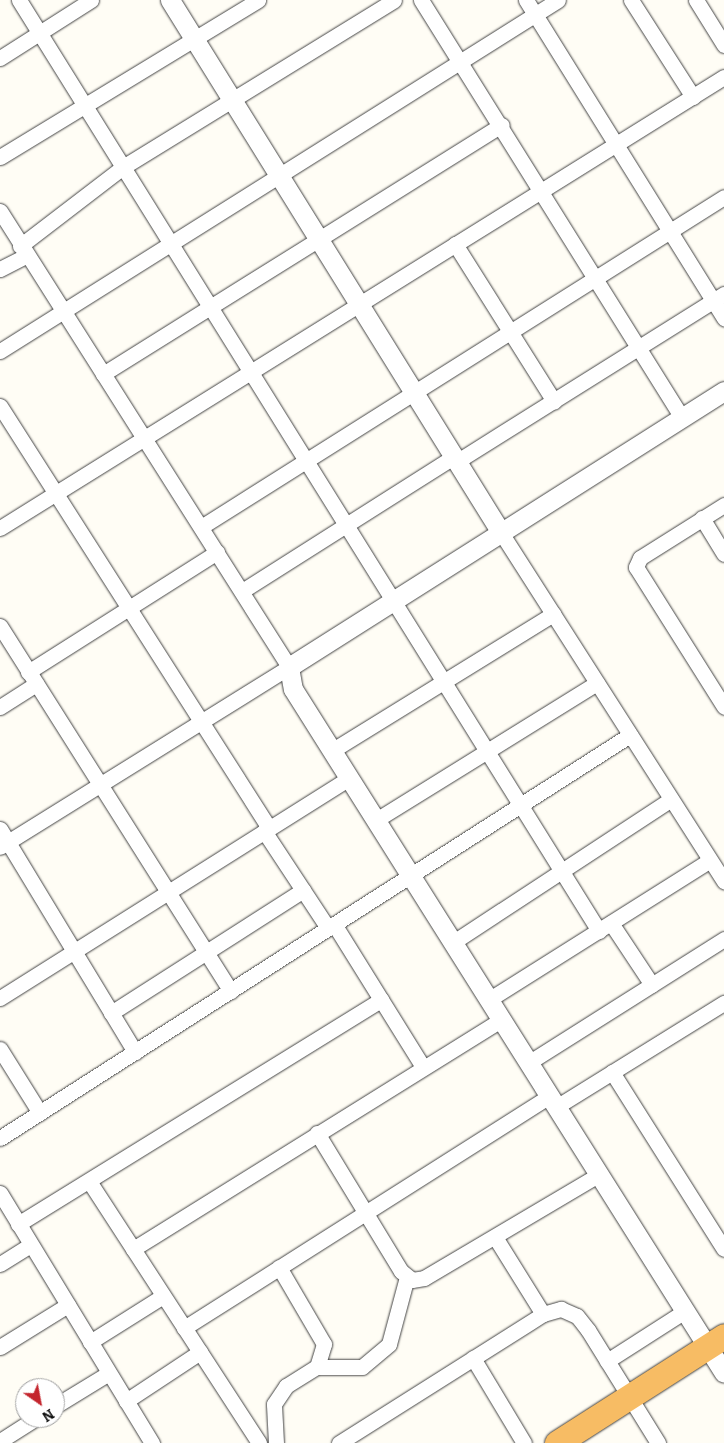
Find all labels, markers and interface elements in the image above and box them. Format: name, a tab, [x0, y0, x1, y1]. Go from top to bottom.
north arrow	[15, 1378, 65, 1428]
text: N	[39, 1405, 57, 1425]

